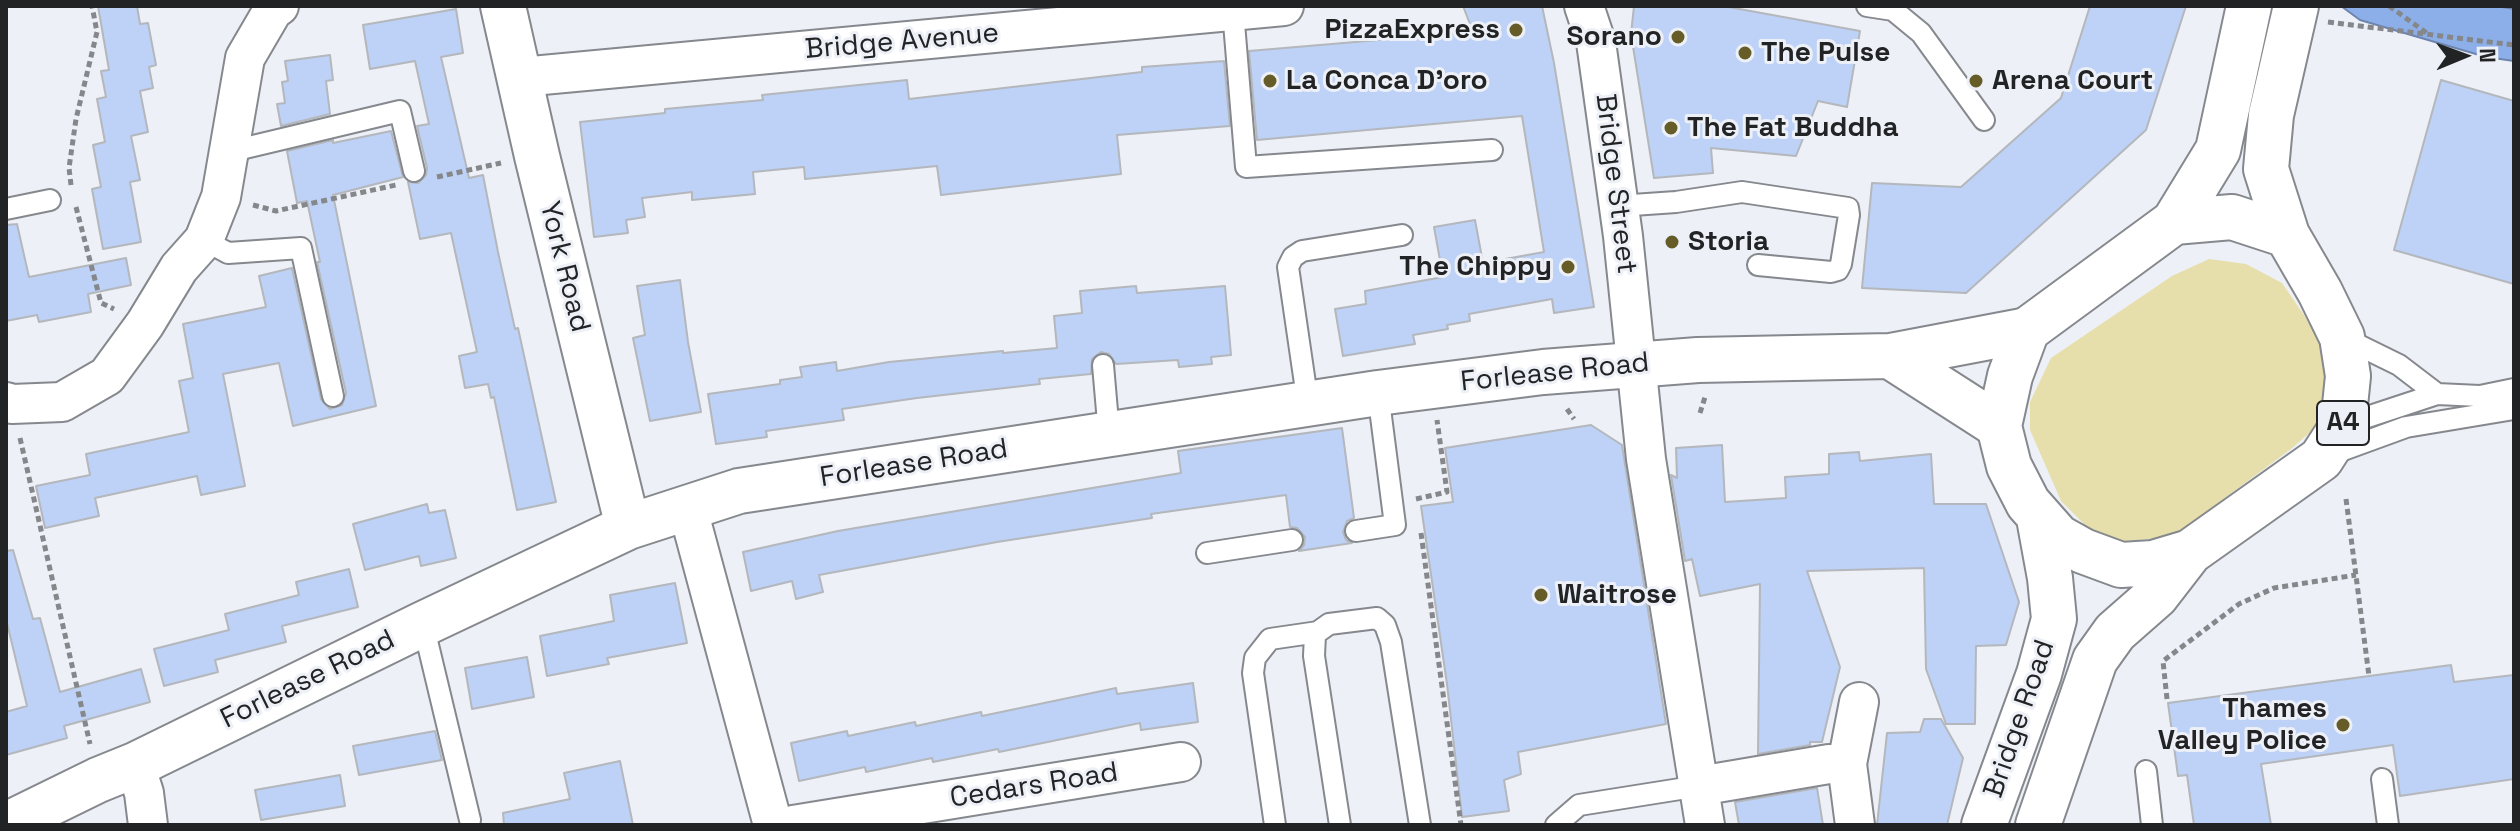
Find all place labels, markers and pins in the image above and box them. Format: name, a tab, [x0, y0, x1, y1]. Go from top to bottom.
place label: PizzaExpress	[1324, 13, 1500, 47]
place label: Sorano	[1567, 20, 1662, 54]
marker: PizzaExpress	[1507, 21, 1525, 39]
marker: Sorano	[1669, 28, 1687, 46]
place label: The Pulse	[1761, 36, 1890, 70]
marker: The Pulse	[1736, 44, 1754, 62]
place label: La Conca D'oro	[1286, 64, 1488, 98]
place label: Arena Court	[1992, 64, 2153, 98]
marker: La Conca D'oro	[1261, 72, 1279, 90]
marker: Arena Court	[1967, 72, 1985, 90]
place label: The Fat Buddha	[1687, 111, 1899, 145]
marker: The Fat Buddha	[1662, 119, 1680, 137]
place label: Storia	[1688, 225, 1769, 259]
marker: Storia	[1663, 233, 1681, 251]
place label: The Chippy	[1399, 250, 1552, 284]
marker: The Chippy	[1559, 258, 1577, 276]
place label: Waitrose	[1557, 578, 1677, 612]
marker: Waitrose	[1532, 586, 1550, 604]
place label: Thames Valley Police	[2158, 692, 2327, 758]
marker: Thames Valley Police	[2334, 716, 2352, 734]

